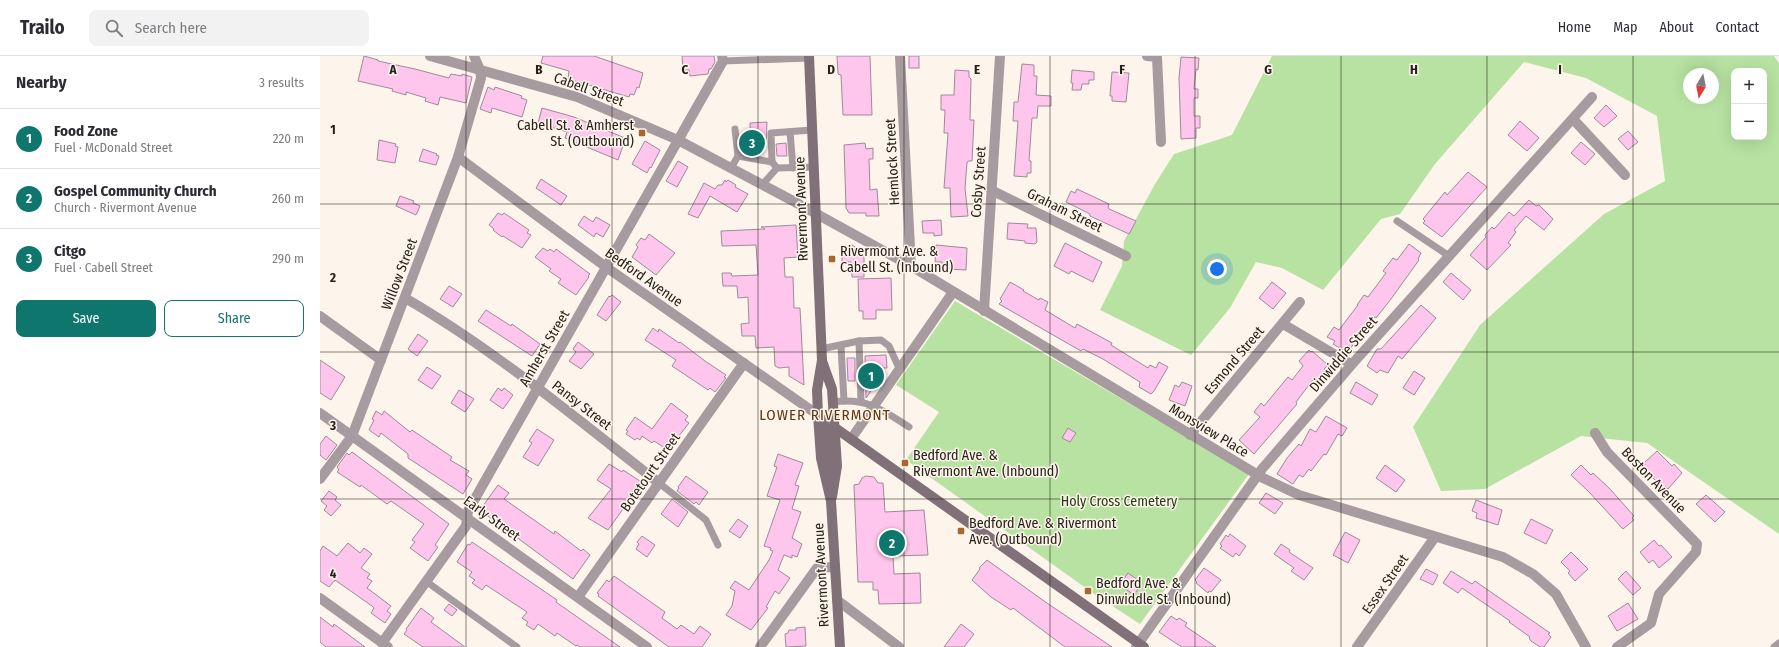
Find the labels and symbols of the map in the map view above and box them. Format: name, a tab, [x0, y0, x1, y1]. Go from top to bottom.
text: A	[388, 62, 397, 77]
text: B	[535, 62, 543, 77]
text: C	[682, 62, 689, 77]
text: D	[827, 62, 835, 77]
text: E	[974, 62, 980, 77]
text: F	[1119, 62, 1125, 77]
text: G	[1264, 62, 1272, 77]
text: H	[1410, 62, 1418, 77]
text: I	[1558, 62, 1562, 77]
north arrow	[1683, 68, 1719, 104]
street label: Cabell Street	[551, 69, 627, 110]
place label: Cabell St. & Amherst St. (Outbound)	[517, 117, 634, 150]
street label: Hemlock Street	[882, 117, 903, 206]
text: 1	[330, 122, 336, 137]
marker: Cabell St. & Amherst St. (Outbound)	[637, 128, 647, 138]
pin: 3	[739, 128, 765, 158]
street label: Cosby Street	[968, 145, 990, 218]
street label: Rivermont Avenue	[791, 156, 812, 262]
street label: Graham Street	[1024, 185, 1106, 236]
street label: Willow Street	[378, 235, 421, 313]
place label: Rivermont Ave. & Cabell St. (Inbound)	[840, 243, 953, 276]
street label: Bedford Avenue	[602, 244, 686, 310]
marker: Rivermont Ave. & Cabell St. (Inbound)	[827, 254, 837, 264]
your location	[1207, 259, 1227, 279]
text: 2	[329, 270, 336, 285]
street label: Amherst Street	[516, 307, 573, 389]
street label: Dinwiddie Street	[1306, 313, 1381, 396]
street label: Esmond Street	[1201, 323, 1268, 398]
pin: 1	[858, 361, 884, 391]
street label: Pansy Street	[549, 377, 615, 434]
street label: Monsview Place	[1166, 400, 1252, 461]
district label: LOWER RIVERMONT	[759, 406, 891, 424]
text: 3	[329, 418, 336, 433]
street label: Botetourt Street	[617, 429, 684, 515]
street label: Boston Avenue	[1618, 444, 1689, 517]
place label: Bedford Ave. & Rivermont Ave. (Inbound)	[913, 447, 1058, 480]
marker: Bedford Ave. & Rivermont Ave. (Inbound)	[900, 458, 910, 468]
street label: Early Street	[460, 492, 524, 545]
park label: Holy Cross Cemetery	[1061, 493, 1178, 510]
place label: Bedford Ave. & Rivermont Ave. (Outbound)	[969, 515, 1117, 548]
street label: Rivermont Avenue	[810, 522, 833, 628]
marker: Bedford Ave. & Rivermont Ave. (Outbound)	[956, 526, 966, 536]
pin: 2	[879, 528, 905, 558]
street label: Essex Street	[1359, 551, 1412, 617]
text: 4	[330, 566, 337, 581]
place label: Bedford Ave. & Dinwiddle St. (Inbound)	[1096, 575, 1231, 608]
marker: Bedford Ave. & Dinwiddle St. (Inbound)	[1083, 586, 1093, 596]

